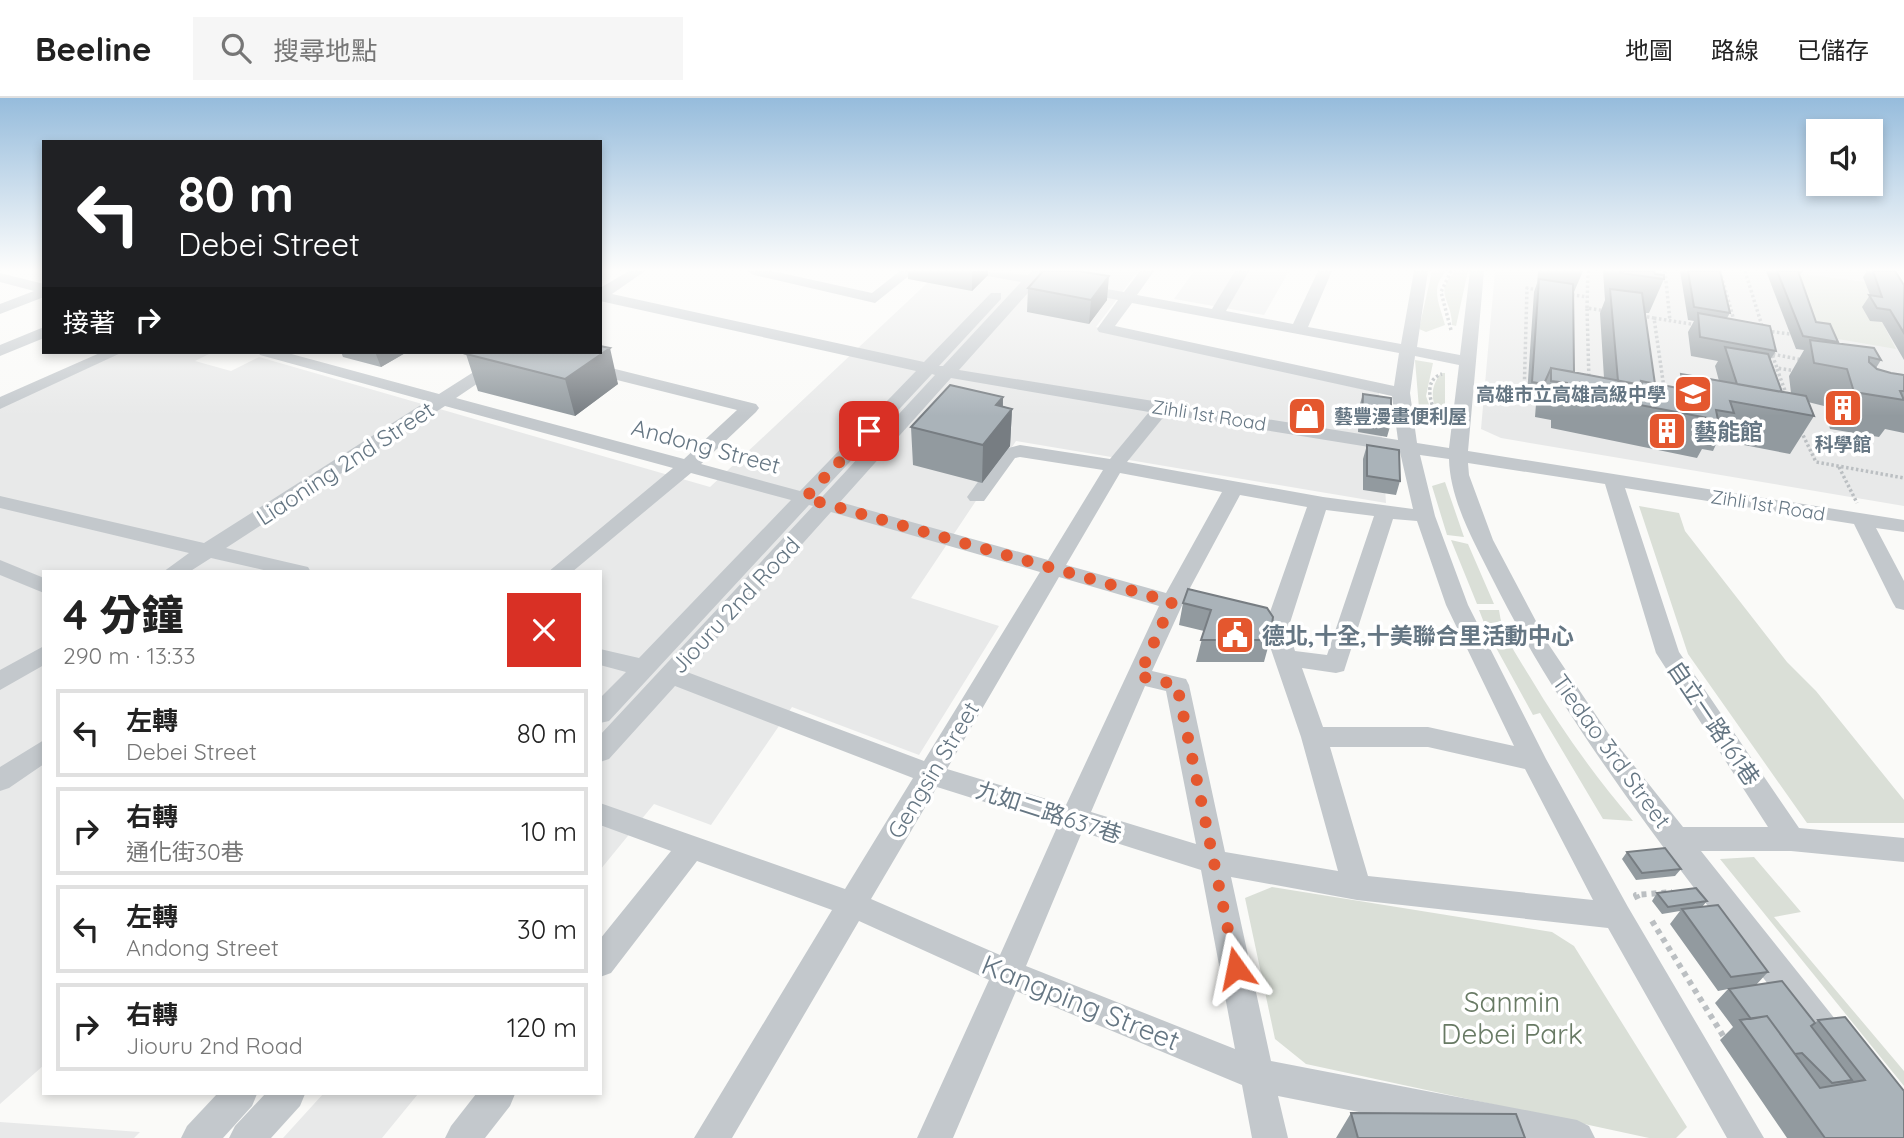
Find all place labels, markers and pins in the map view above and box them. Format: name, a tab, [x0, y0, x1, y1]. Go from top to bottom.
school or university icon: 高雄市立高雄高級中學	[1672, 373, 1714, 415]
place label: 高雄市立高雄高級中學	[1476, 382, 1666, 406]
building icon: 科學館	[1822, 387, 1864, 429]
shop icon: 藝豐漫畫便利屋	[1286, 395, 1328, 437]
pin	[839, 401, 899, 461]
place label: 藝豐漫畫便利屋	[1334, 404, 1467, 428]
building icon: 藝能館	[1646, 410, 1688, 452]
place label: 藝能館	[1694, 417, 1763, 446]
place label: 科學館	[1814, 432, 1872, 456]
public building icon: 德北,十全,十美聯合里活動中心	[1214, 614, 1256, 656]
place label: 德北,十全,十美聯合里活動中心	[1262, 621, 1574, 650]

